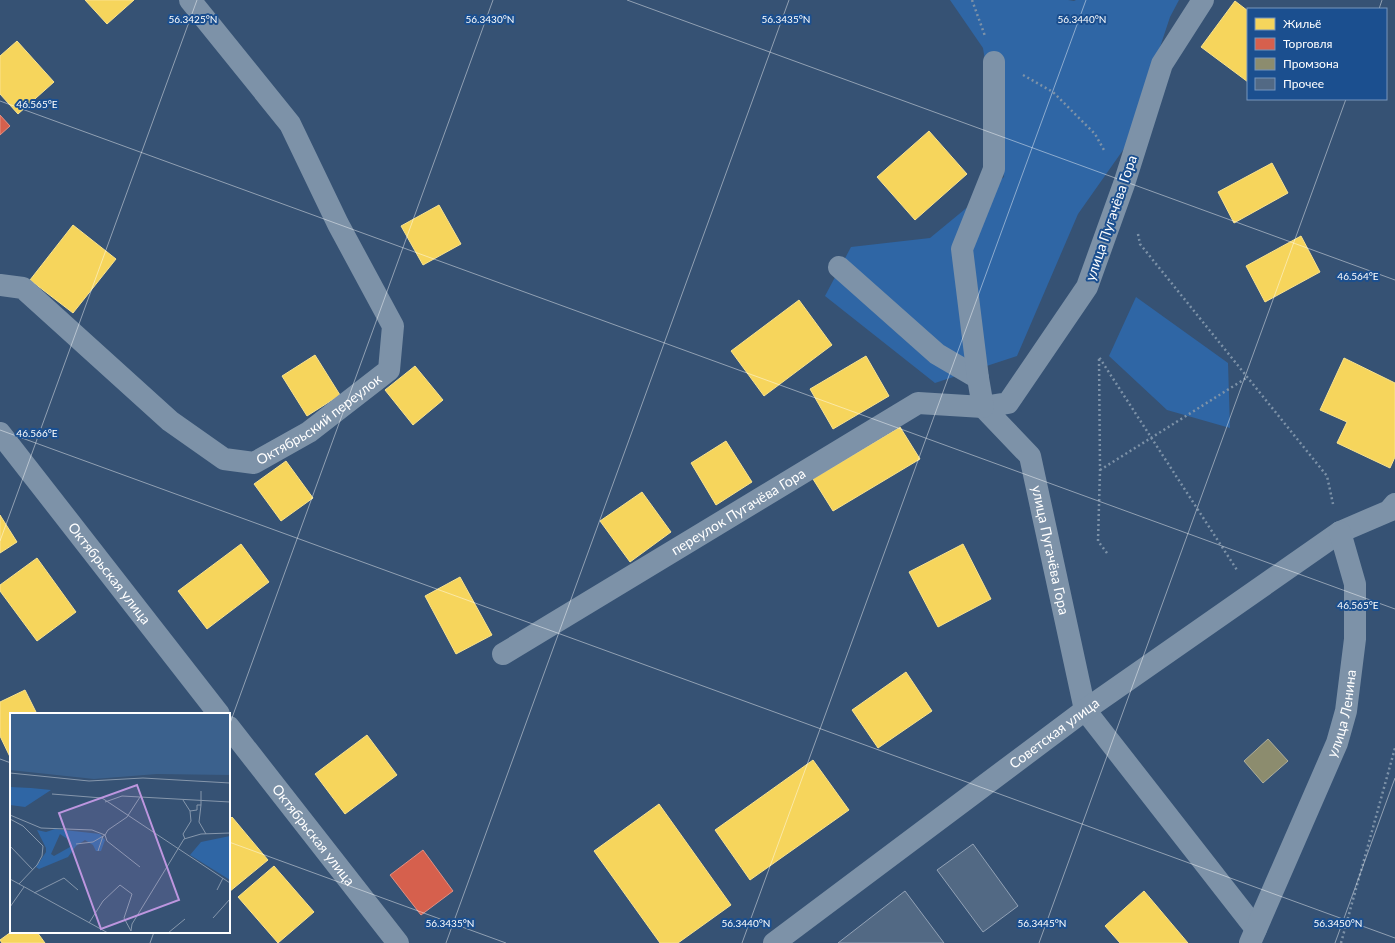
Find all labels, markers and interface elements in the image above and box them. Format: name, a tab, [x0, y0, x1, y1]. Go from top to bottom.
legend	[1247, 8, 1387, 100]
text: 56.3425°N	[169, 13, 217, 25]
text: 56.3430°N	[466, 13, 514, 25]
text: 56.3435°N	[762, 13, 810, 25]
text: 56.3440°N	[1058, 13, 1106, 25]
text: Жильё	[1283, 16, 1321, 31]
text: Торговля	[1283, 36, 1333, 51]
text: Промзона	[1283, 56, 1339, 71]
text: Прочее	[1283, 76, 1324, 91]
text: 46.565°E	[16, 98, 58, 110]
street label: улица Пугачёва Гора	[1081, 153, 1140, 283]
text: 46.564°E	[1337, 270, 1379, 282]
street label: Октябрьский переулок	[253, 370, 385, 468]
text: 46.566°E	[16, 427, 58, 439]
street label: переулок Пугачёва Гора	[668, 464, 808, 558]
street label: улица Пугачёва Гора	[1029, 484, 1073, 616]
street label: Октябрьская улица	[65, 519, 155, 627]
text: 46.565°E	[1337, 599, 1379, 611]
street label: улица Ленина	[1323, 668, 1359, 760]
street label: Советская улица	[1006, 694, 1102, 772]
inset map	[10, 713, 230, 933]
street label: Октябрьская улица	[269, 780, 359, 889]
text: 56.3435°N	[426, 917, 474, 929]
text: 56.3440°N	[722, 917, 770, 929]
text: 56.3445°N	[1018, 917, 1066, 929]
text: 56.3450°N	[1314, 917, 1362, 929]

